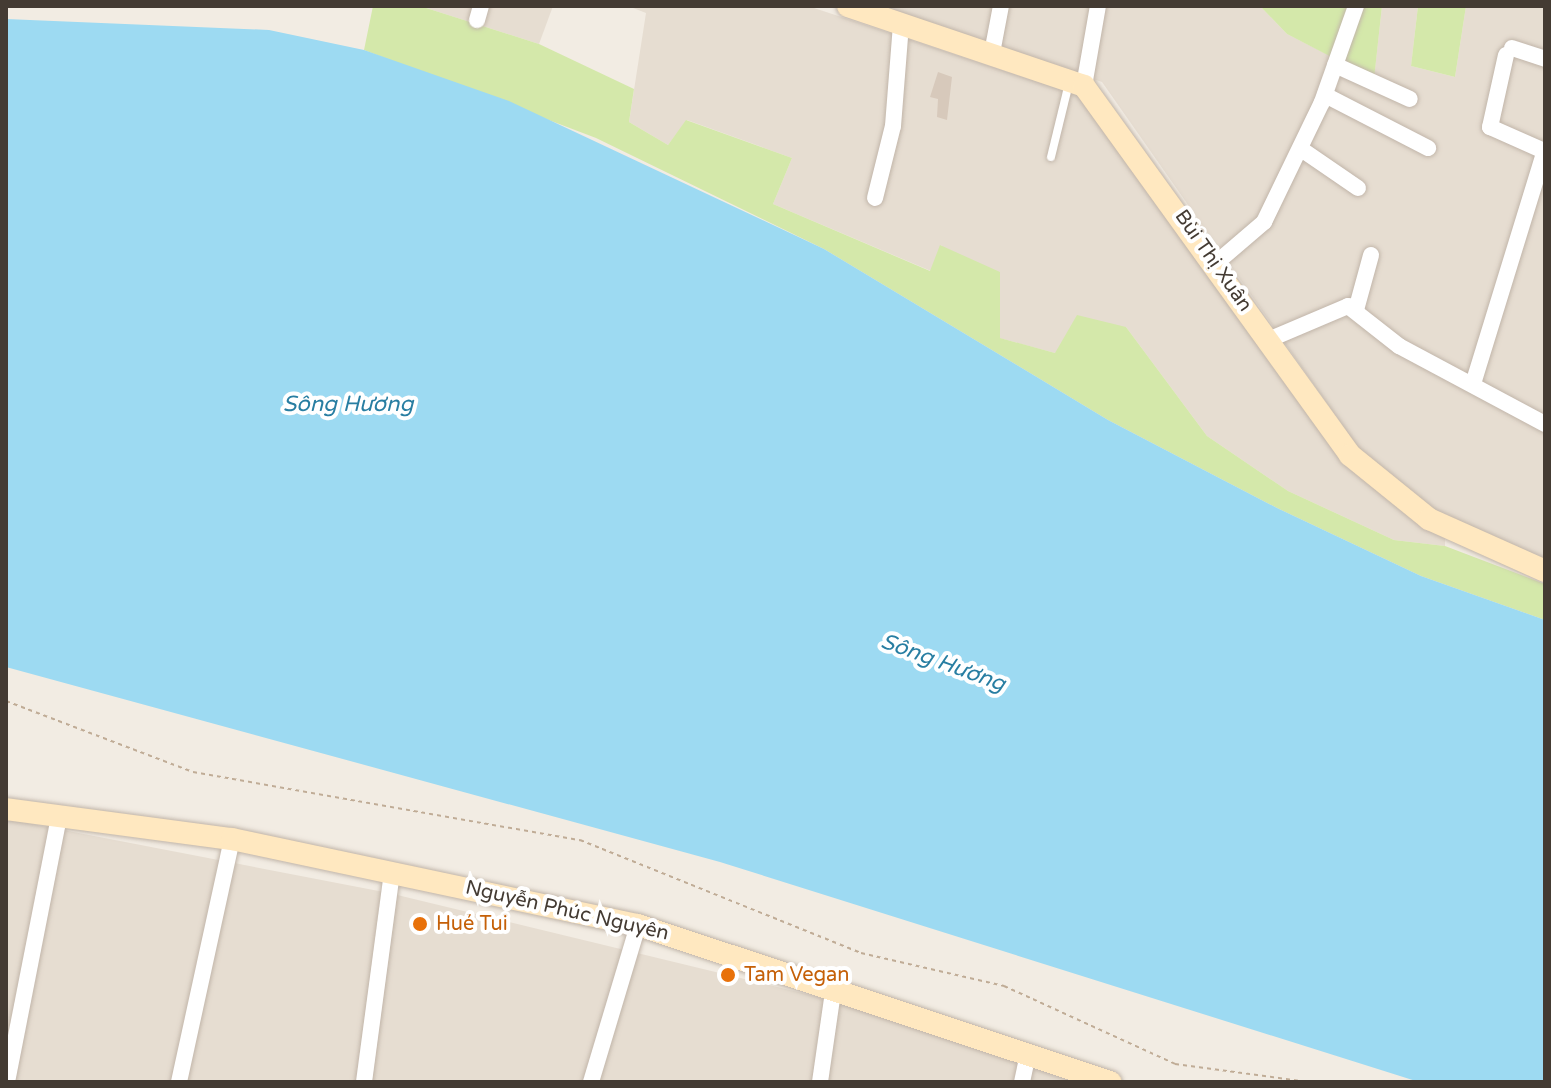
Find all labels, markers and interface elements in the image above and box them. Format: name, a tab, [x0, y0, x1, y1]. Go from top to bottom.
street label: Bùi Thị Xuân	[1169, 205, 1257, 317]
water label: Sông Hương	[283, 392, 413, 418]
water label: Sông Hương	[877, 628, 1009, 698]
street label: Nguyễn Phúc Nguyên	[463, 876, 671, 946]
place label: Hué Tui	[436, 912, 508, 936]
marker: Hué Tui	[411, 915, 429, 933]
place label: Tam Vegan	[744, 963, 850, 987]
marker: Tam Vegan	[719, 966, 737, 984]

